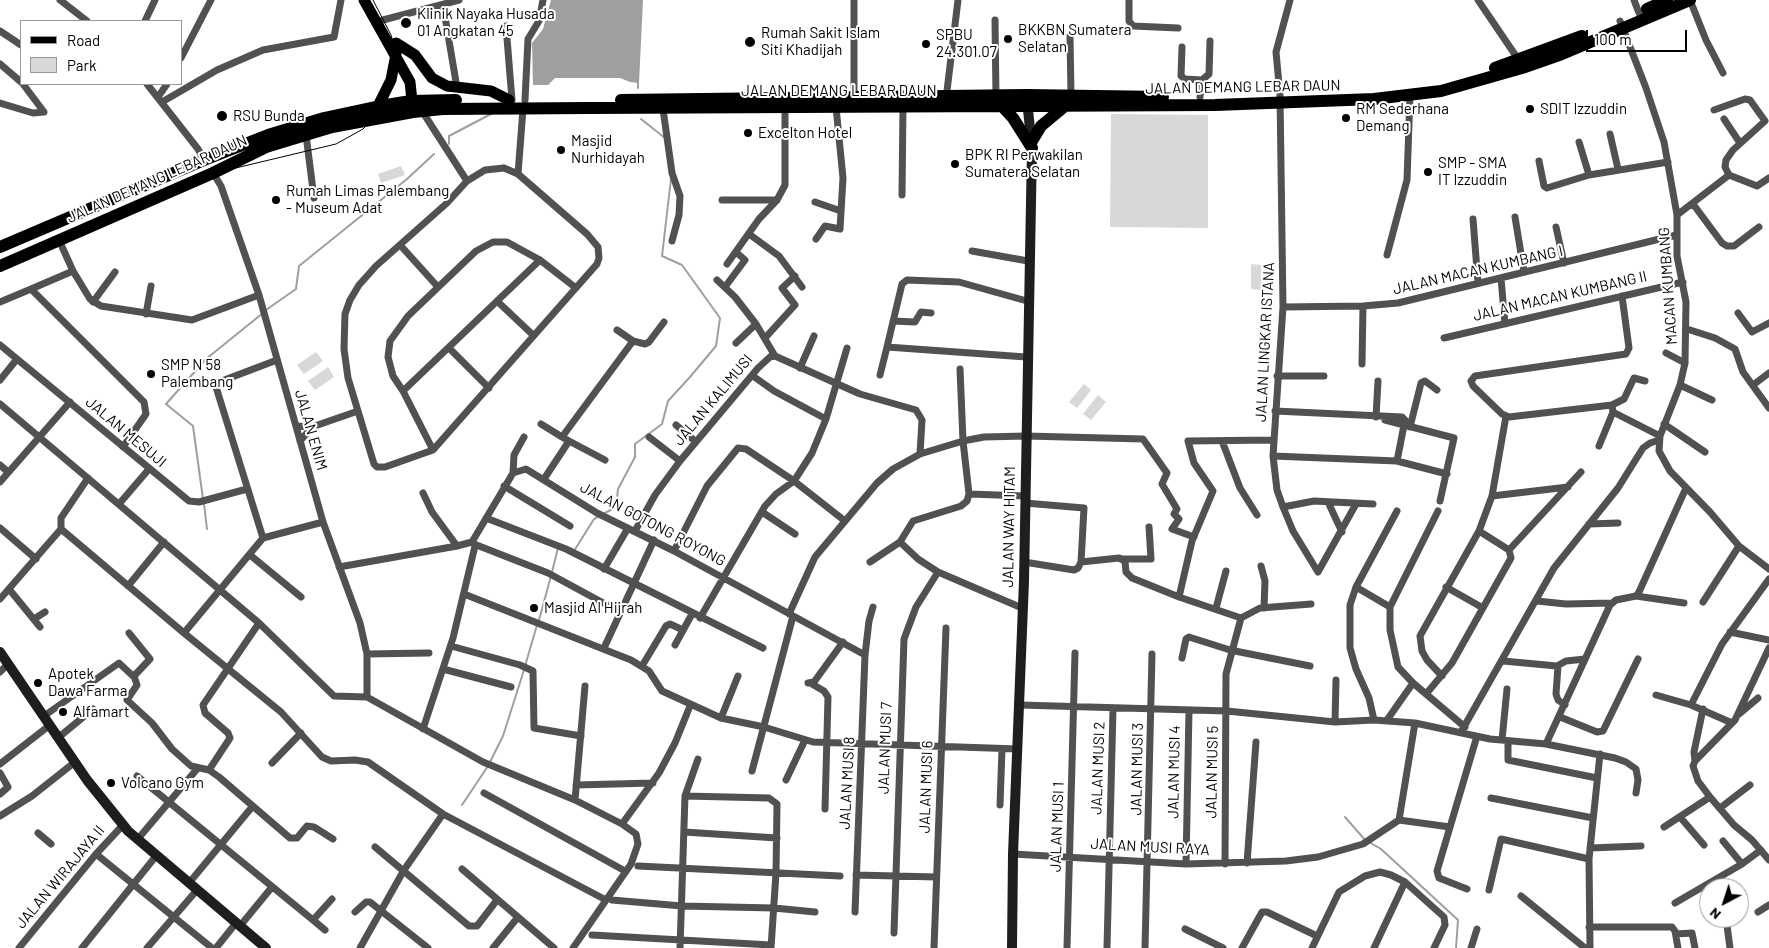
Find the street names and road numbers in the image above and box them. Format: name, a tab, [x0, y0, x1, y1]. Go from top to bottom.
street label: JALAN DEMANG LEBAR DAUN	[1145, 76, 1341, 98]
street label: JALAN DEMANG LEBAR DAUN	[741, 82, 937, 100]
street label: JALAN DEMANG LEBAR DAUN	[64, 131, 250, 227]
street label: MACAN KUMBANG	[1655, 226, 1681, 346]
street label: JALAN MACAN KUMBANG I	[1391, 242, 1565, 298]
street label: JALAN LINGKAR ISTANA	[1252, 262, 1278, 422]
street label: JALAN MACAN KUMBANG II	[1471, 267, 1649, 325]
street label: JALAN KALIMUSI	[670, 351, 756, 449]
street label: JALAN ENIM	[291, 388, 331, 472]
street label: JALAN MESUJI	[82, 393, 170, 471]
street label: JALAN WAY HITAM	[999, 466, 1019, 588]
street label: JALAN GOTONG ROYONG	[577, 478, 729, 570]
street label: JALAN MUSI 7	[874, 702, 896, 794]
street label: JALAN MUSI 2	[1087, 721, 1109, 815]
street label: JALAN MUSI 3	[1127, 722, 1147, 816]
street label: JALAN MUSI 4	[1164, 725, 1184, 819]
street label: JALAN MUSI 5	[1202, 725, 1222, 819]
street label: JALAN MUSI 8	[836, 736, 858, 830]
street label: JALAN MUSI 6	[915, 740, 937, 834]
street label: JALAN MUSI 1	[1046, 782, 1068, 872]
street label: JALAN WIRAJAYA II	[12, 822, 108, 932]
street label: JALAN MUSI RAYA	[1090, 835, 1210, 859]

